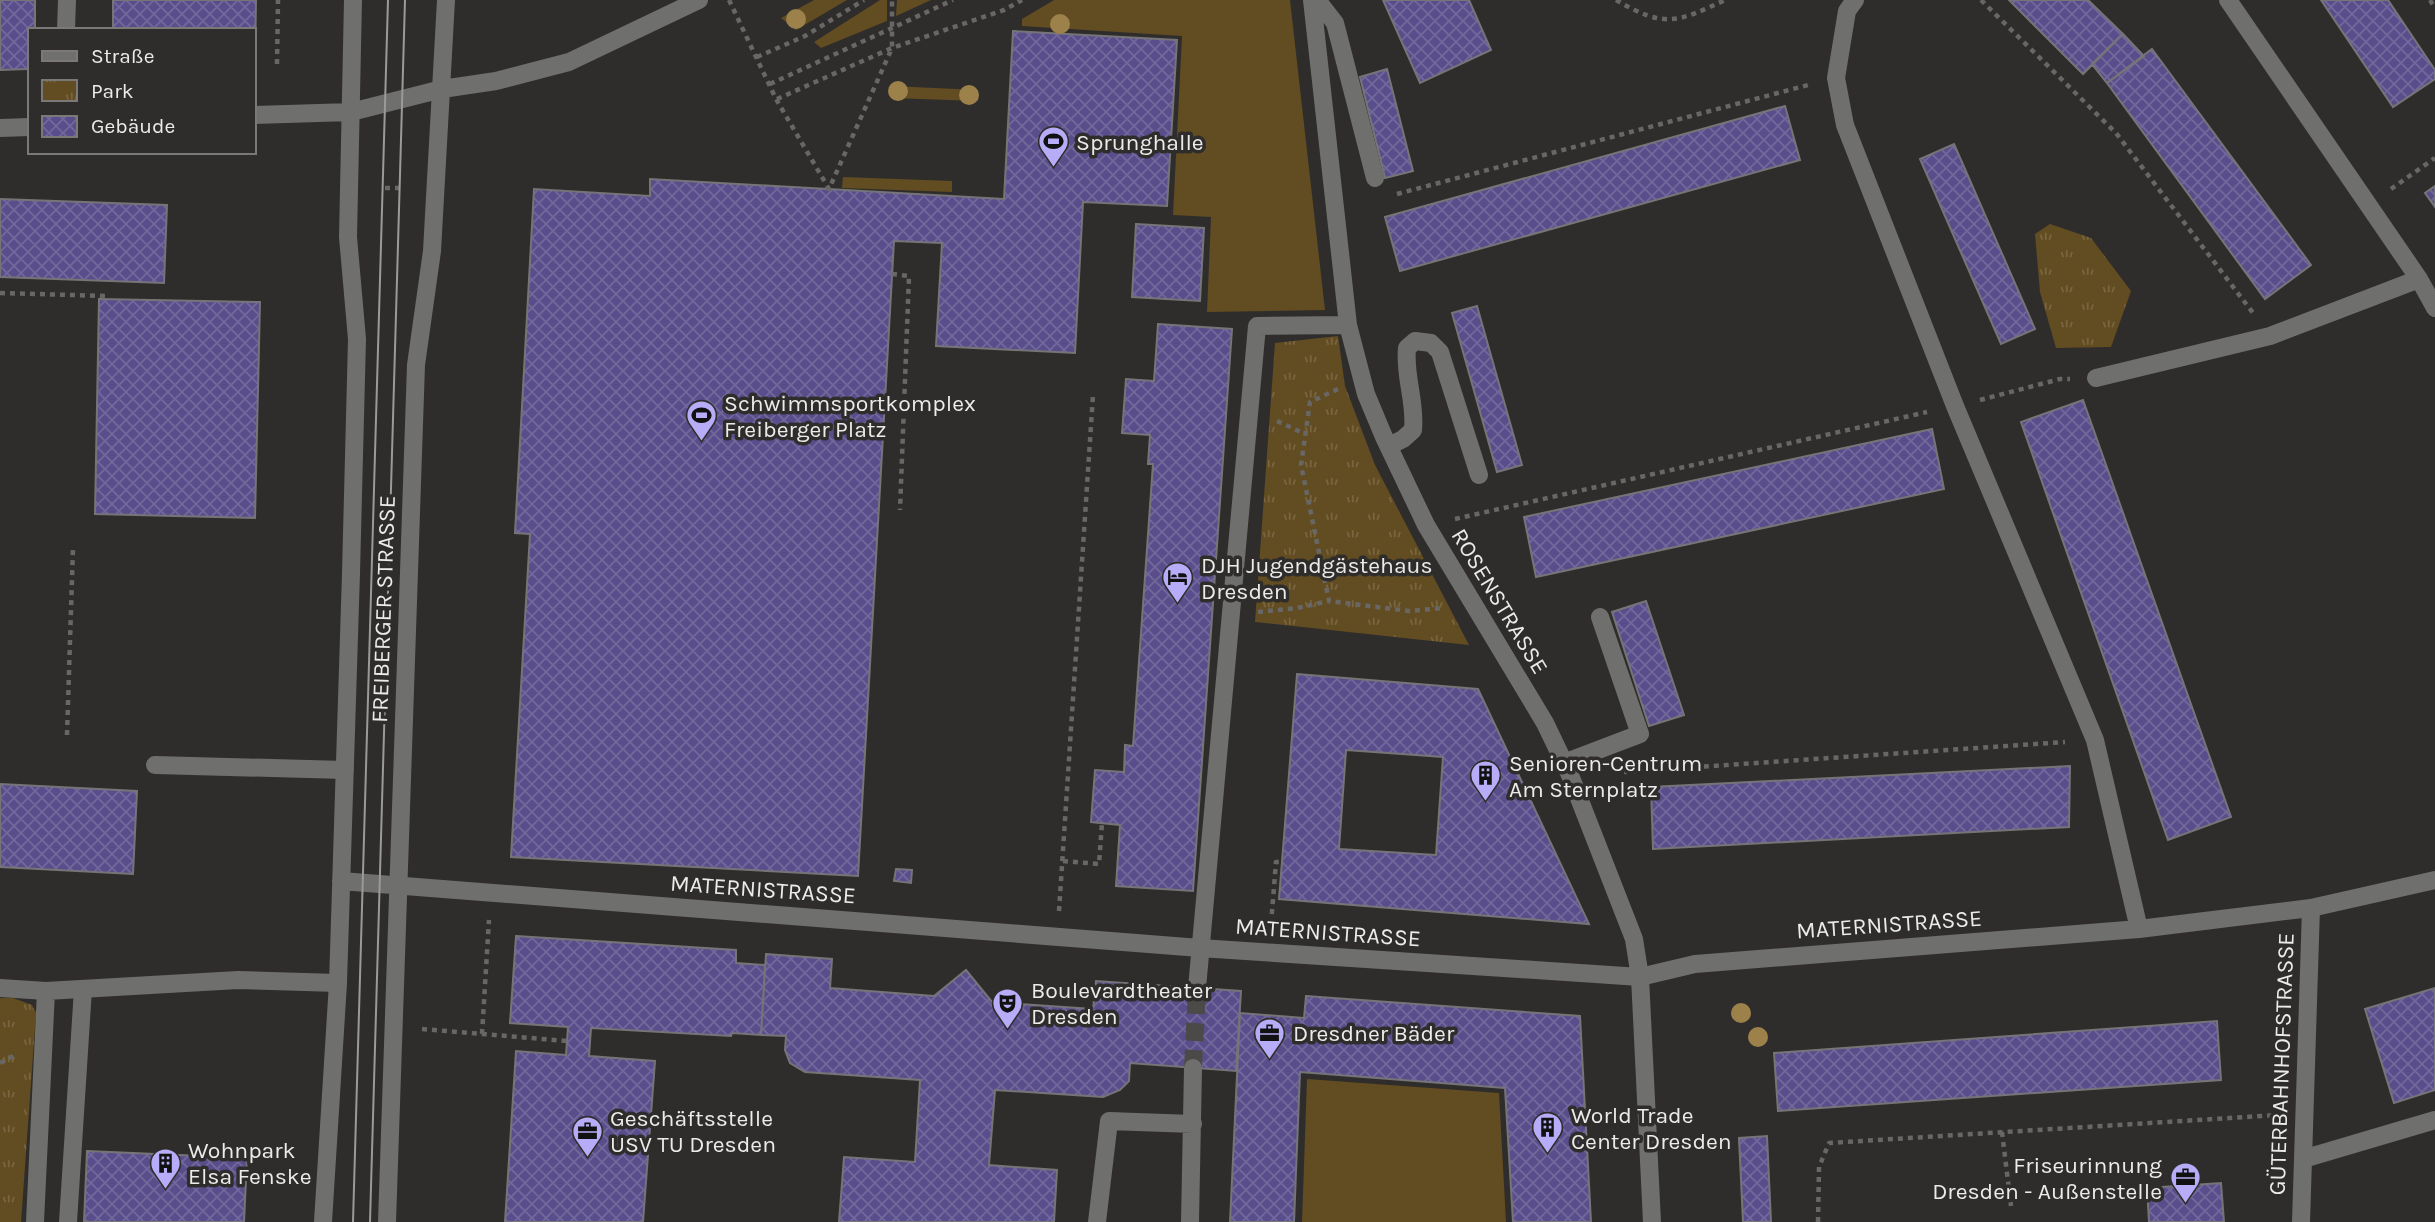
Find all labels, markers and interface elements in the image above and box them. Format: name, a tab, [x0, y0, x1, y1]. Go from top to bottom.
legend	[28, 28, 256, 154]
text: Straße	[91, 44, 154, 68]
text: Park	[91, 79, 134, 103]
text: Gebäude	[91, 114, 175, 138]
sports icon: Sprunghalle	[1036, 125, 1070, 169]
place label: Sprunghalle	[1076, 129, 1204, 156]
place label: Schwimmsportkomplex Freiberger Platz	[724, 390, 976, 443]
sports icon: Schwimmsportkomplex Freiberger Platz	[684, 399, 718, 443]
street label: FREIBERGER STRASSE	[366, 495, 401, 723]
street label: ROSENSTRASSE	[1446, 524, 1554, 679]
place label: DJH Jugendgästehaus Dresden	[1201, 552, 1433, 605]
hotel icon: DJH Jugendgästehaus Dresden	[1161, 561, 1195, 605]
place label: Senioren-Centrum Am Sternplatz	[1509, 750, 1702, 803]
building icon: Senioren-Centrum Am Sternplatz	[1469, 759, 1503, 803]
street label: MATERNISTRASSE	[669, 870, 857, 909]
street label: MATERNISTRASSE	[1795, 905, 1983, 944]
street label: MATERNISTRASSE	[1234, 913, 1422, 952]
street label: GÜTERBAHNHOFSTRASSE	[2263, 932, 2300, 1196]
place label: Boulevardtheater Dresden	[1031, 977, 1213, 1030]
theatre icon: Boulevardtheater Dresden	[991, 986, 1025, 1030]
office icon: Dresdner Bäder	[1253, 1016, 1287, 1060]
place label: Dresdner Bäder	[1293, 1020, 1455, 1047]
place label: World Trade Center Dresden	[1571, 1102, 1732, 1155]
place label: Geschäftsstelle USV TU Dresden	[610, 1105, 776, 1158]
building icon: World Trade Center Dresden	[1531, 1111, 1565, 1155]
office icon: Geschäftsstelle USV TU Dresden	[570, 1114, 604, 1158]
place label: Wohnpark Elsa Fenske	[188, 1137, 312, 1190]
building icon: Wohnpark Elsa Fenske	[148, 1146, 182, 1190]
place label: Friseurinnung Dresden - Außenstelle	[1932, 1152, 2162, 1205]
office icon: Friseurinnung Dresden - Außenstelle	[2168, 1161, 2202, 1205]

